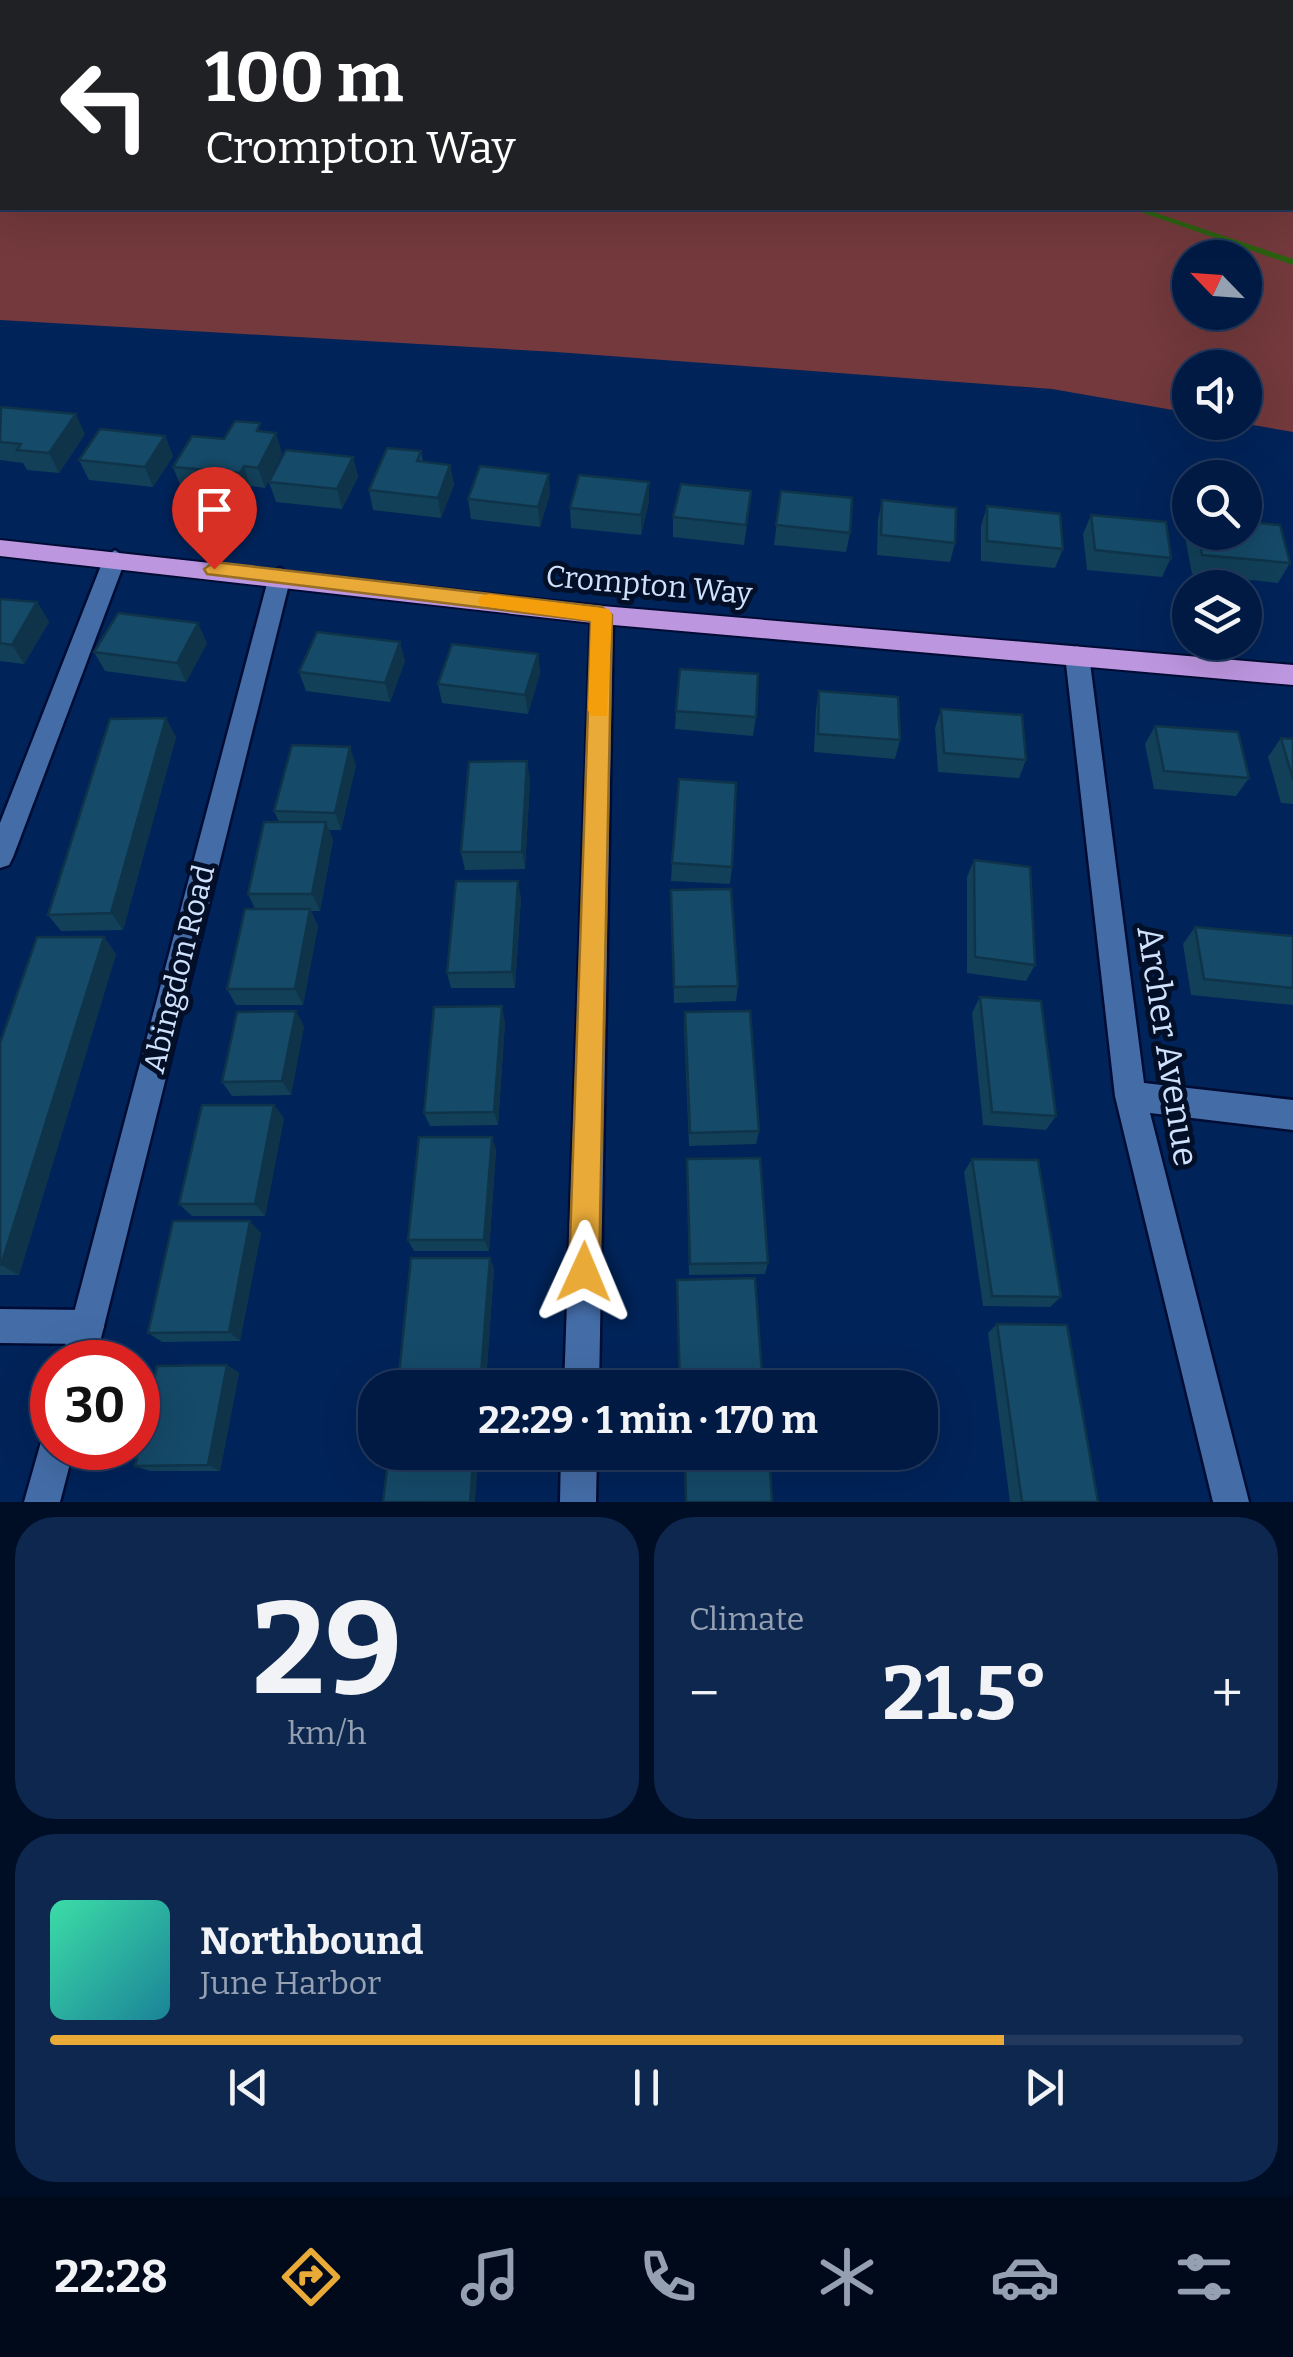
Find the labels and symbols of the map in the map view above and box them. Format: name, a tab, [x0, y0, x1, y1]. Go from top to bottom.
north arrow	[1172, 240, 1262, 330]
pin	[172, 467, 257, 570]
street label: Crompton Way	[544, 558, 754, 612]
street label: Abingdon Road	[136, 861, 222, 1077]
street label: Archer Avenue	[1128, 923, 1208, 1169]
position arrow	[532, 1220, 636, 1324]
speed limit sign: 30	[30, 1340, 160, 1470]

